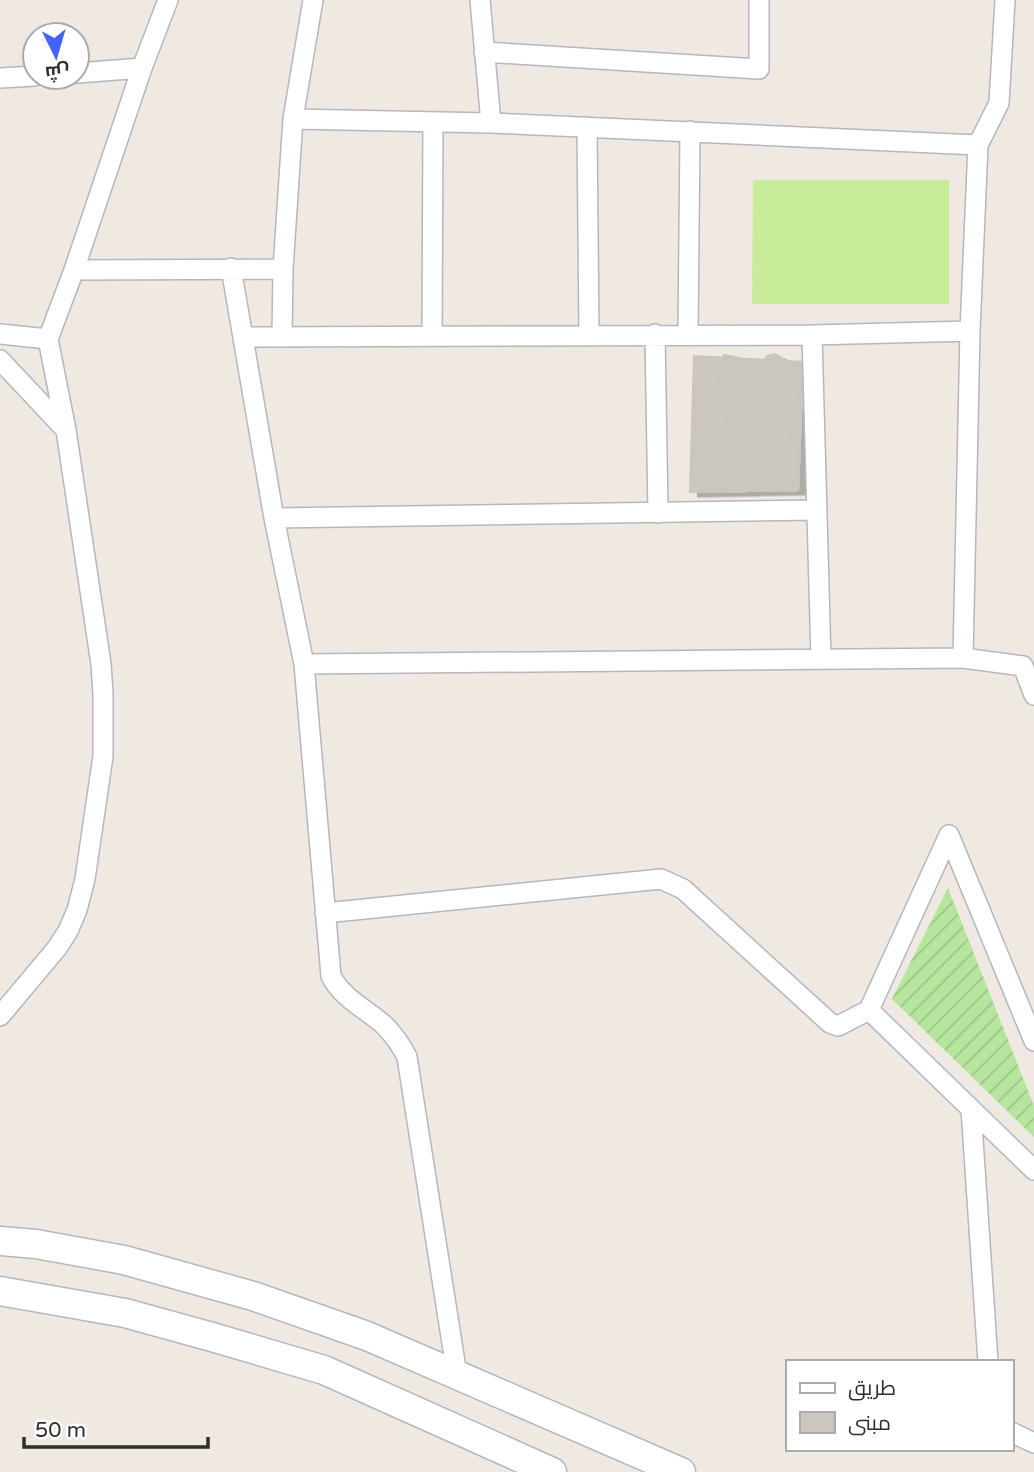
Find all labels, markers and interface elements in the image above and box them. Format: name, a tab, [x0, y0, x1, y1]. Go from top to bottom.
north arrow	[21, 21, 91, 91]
text: ش	[44, 60, 71, 84]
legend	[786, 1360, 1013, 1451]
text: طريق	[848, 1376, 896, 1401]
scale bar	[24, 1406, 208, 1450]
text: مبنى	[848, 1411, 891, 1436]
text: 50 m	[35, 1418, 86, 1443]

